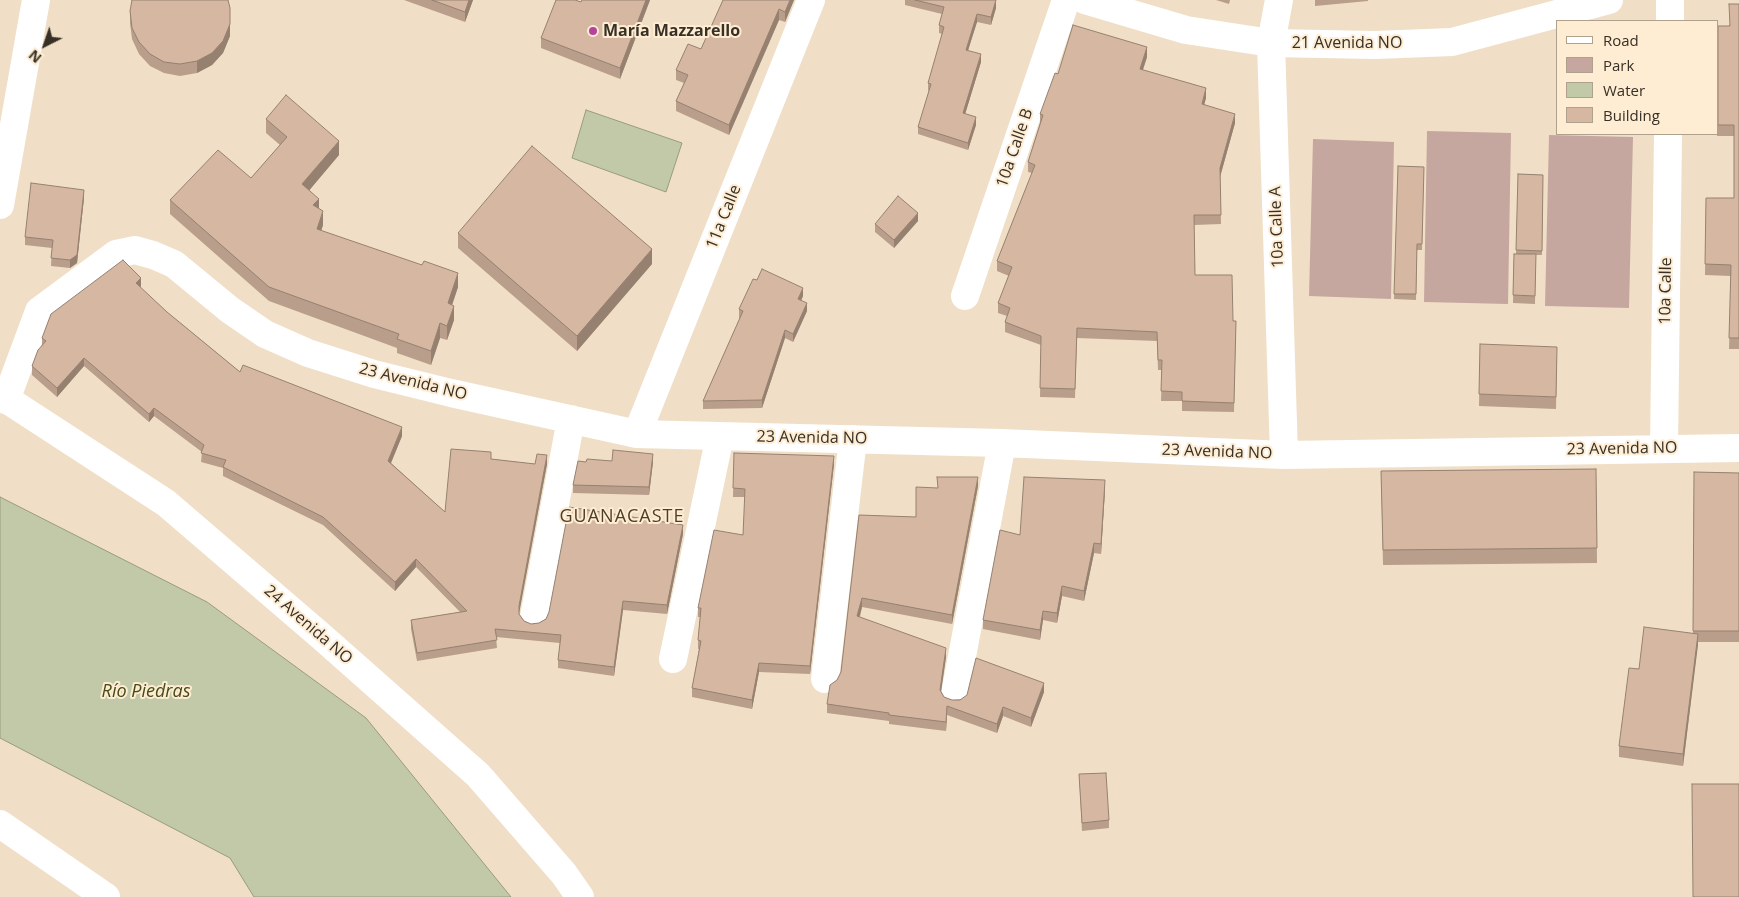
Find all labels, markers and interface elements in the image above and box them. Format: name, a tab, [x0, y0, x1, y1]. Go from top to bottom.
north arrow	[20, 20, 70, 70]
legend	[1556, 20, 1719, 135]
place label: María Mazzarello	[603, 21, 740, 41]
marker: María Mazzarello	[587, 25, 599, 37]
text: Road	[1603, 30, 1639, 50]
street label: 21 Avenida NO	[1292, 33, 1402, 53]
text: N	[24, 46, 45, 68]
text: Park	[1603, 55, 1634, 75]
text: Water	[1603, 80, 1645, 100]
text: Building	[1603, 105, 1660, 125]
street label: 10a Calle B	[993, 106, 1037, 190]
street label: 11a Calle	[702, 182, 746, 252]
street label: 10a Calle A	[1266, 186, 1288, 268]
street label: 10a Calle	[1656, 257, 1676, 325]
street label: 23 Avenida NO	[357, 359, 469, 405]
street label: 23 Avenida NO	[756, 427, 868, 449]
street label: 23 Avenida NO	[1566, 438, 1678, 460]
street label: 23 Avenida NO	[1161, 440, 1273, 464]
district label: GUANACASTE	[558, 506, 686, 528]
street label: 24 Avenida NO	[260, 581, 356, 669]
water label: Río Piedras	[102, 681, 190, 703]

